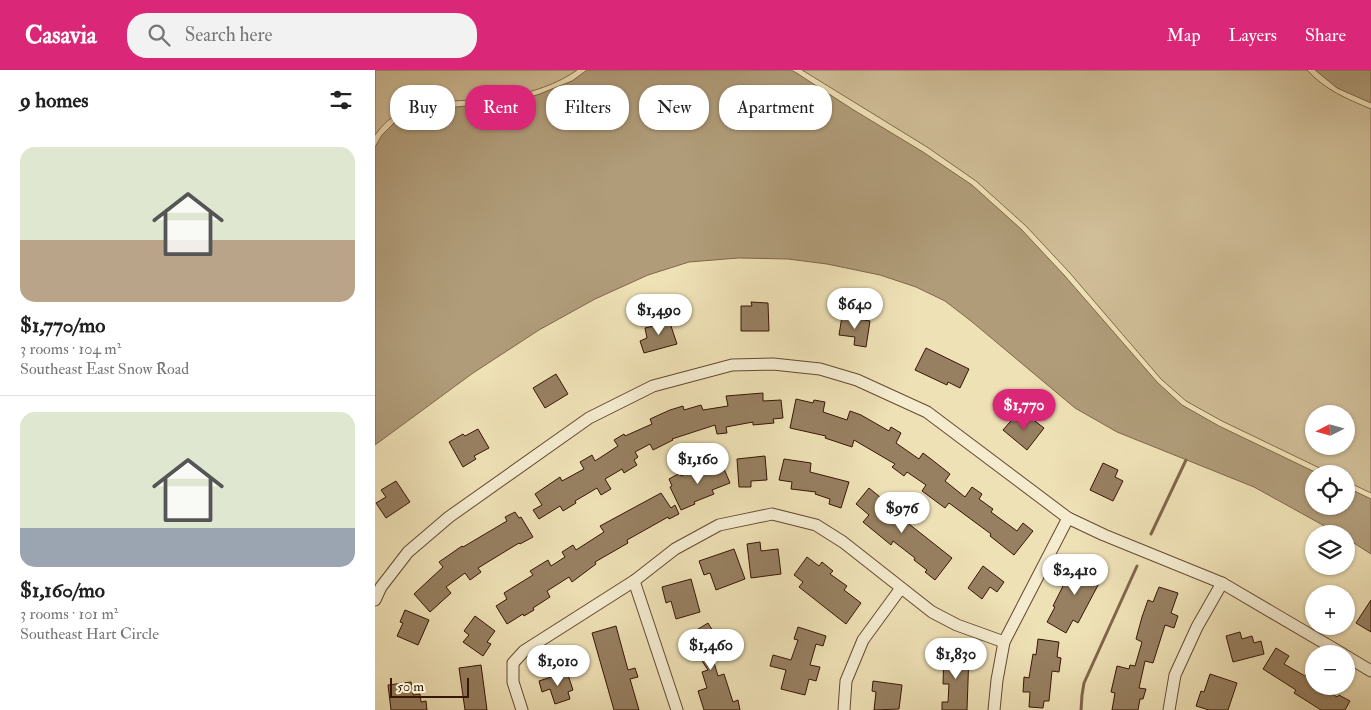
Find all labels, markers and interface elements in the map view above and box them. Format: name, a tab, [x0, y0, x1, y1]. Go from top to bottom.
search box	[127, 13, 477, 58]
text: Casavia	[25, 20, 97, 51]
icon: search	[145, 21, 173, 49]
text: Search here	[185, 23, 273, 47]
text: Map	[1167, 24, 1201, 47]
text: Layers	[1229, 24, 1277, 47]
text: Share	[1305, 24, 1346, 47]
chip: Buy	[390, 85, 455, 130]
chip: Rent	[465, 85, 536, 130]
chip: Filters	[546, 85, 629, 130]
chip: New	[639, 85, 709, 130]
chip: Apartment	[719, 85, 832, 130]
icon: filters	[327, 86, 355, 114]
text: 9 homes	[20, 87, 89, 114]
icon: home	[143, 179, 233, 269]
pin: $640	[825, 288, 885, 330]
pin: $1,490	[618, 294, 700, 336]
text: $640	[838, 294, 872, 314]
text: $1,490	[637, 300, 681, 320]
text: $1,770/mo	[20, 312, 105, 339]
text: 3 rooms · 104 m²	[20, 339, 121, 359]
text: Southeast East Snow Road	[20, 359, 189, 379]
pin: $1,770	[983, 388, 1065, 431]
text: $1,770	[1004, 395, 1044, 415]
north arrow	[1305, 405, 1355, 455]
map controls	[1305, 405, 1355, 695]
pin: $1,160	[657, 442, 739, 485]
icon: home	[143, 445, 233, 535]
text: $1,160	[678, 449, 718, 469]
button: locate	[1305, 465, 1355, 515]
pin: $976	[872, 492, 932, 534]
text: $976	[886, 498, 918, 518]
button: layers	[1305, 525, 1355, 575]
pin: $2,410	[1034, 554, 1116, 596]
text: $2,410	[1053, 560, 1097, 580]
text: $1,160/mo	[20, 577, 105, 604]
button: +	[1305, 585, 1355, 635]
text: 3 rooms · 101 m²	[20, 604, 118, 624]
text: Southeast Hart Circle	[20, 624, 159, 644]
pin: $1,460	[670, 628, 752, 671]
text: $1,460	[689, 635, 733, 655]
pin: $1,830	[915, 638, 997, 680]
pin: $1,010	[517, 644, 599, 687]
text: $1,830	[936, 644, 976, 664]
button: −	[1305, 645, 1355, 695]
text: $1,010	[538, 651, 578, 671]
scale bar	[390, 675, 469, 698]
text: 50 m	[397, 678, 424, 695]

